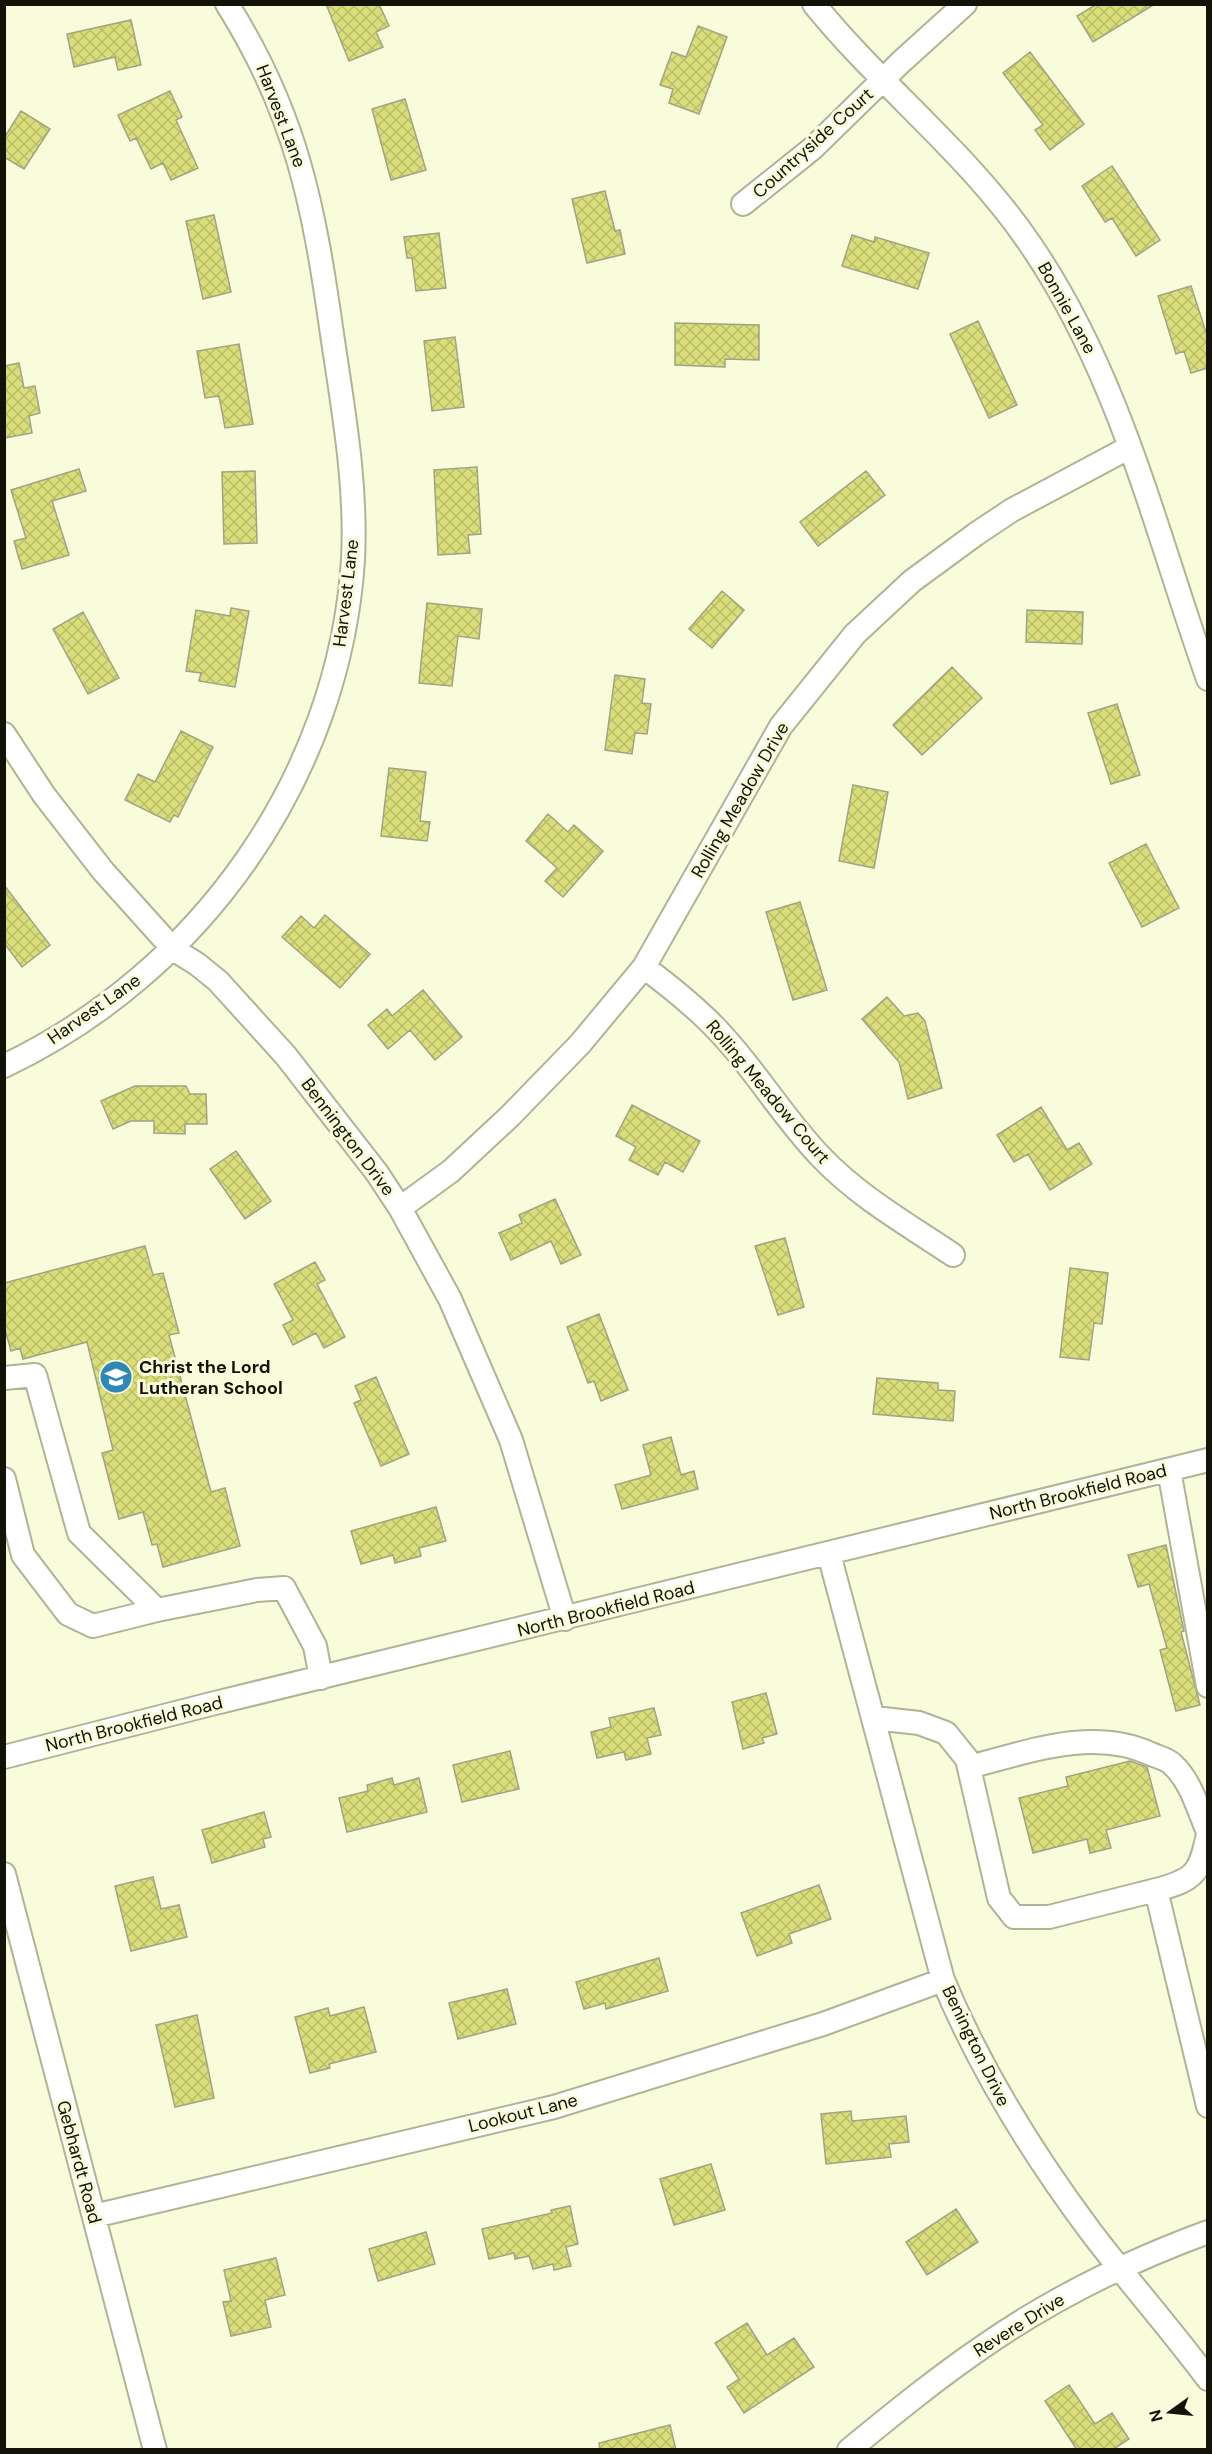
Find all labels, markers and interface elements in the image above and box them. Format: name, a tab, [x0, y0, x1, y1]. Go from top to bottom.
street label: Harvest Lane	[250, 61, 312, 171]
street label: Countryside Court	[747, 82, 879, 204]
street label: Bonnie Lane	[1032, 258, 1102, 358]
street label: Harvest Lane	[327, 538, 365, 648]
street label: Rolling Meadow Drive	[686, 718, 794, 882]
street label: Harvest Lane	[43, 968, 145, 1050]
street label: Rolling Meadow Court	[701, 1015, 835, 1169]
street label: Bennington Drive	[296, 1073, 400, 1201]
place label: Christ the Lord Lutheran School	[139, 1355, 283, 1400]
school or university icon: Christ the Lord Lutheran School	[98, 1359, 134, 1395]
street label: North Brookfield Road	[987, 1458, 1169, 1526]
street label: North Brookfield Road	[515, 1575, 697, 1643]
street label: North Brookfield Road	[43, 1690, 225, 1758]
street label: Benington Drive	[936, 1982, 1016, 2110]
street label: Lookout Lane	[466, 2088, 580, 2138]
street label: Gebhardt Road	[51, 2098, 107, 2226]
street label: Revere Drive	[969, 2287, 1069, 2363]
north arrow	[1140, 2382, 1200, 2442]
text: N	[1144, 2407, 1168, 2424]

